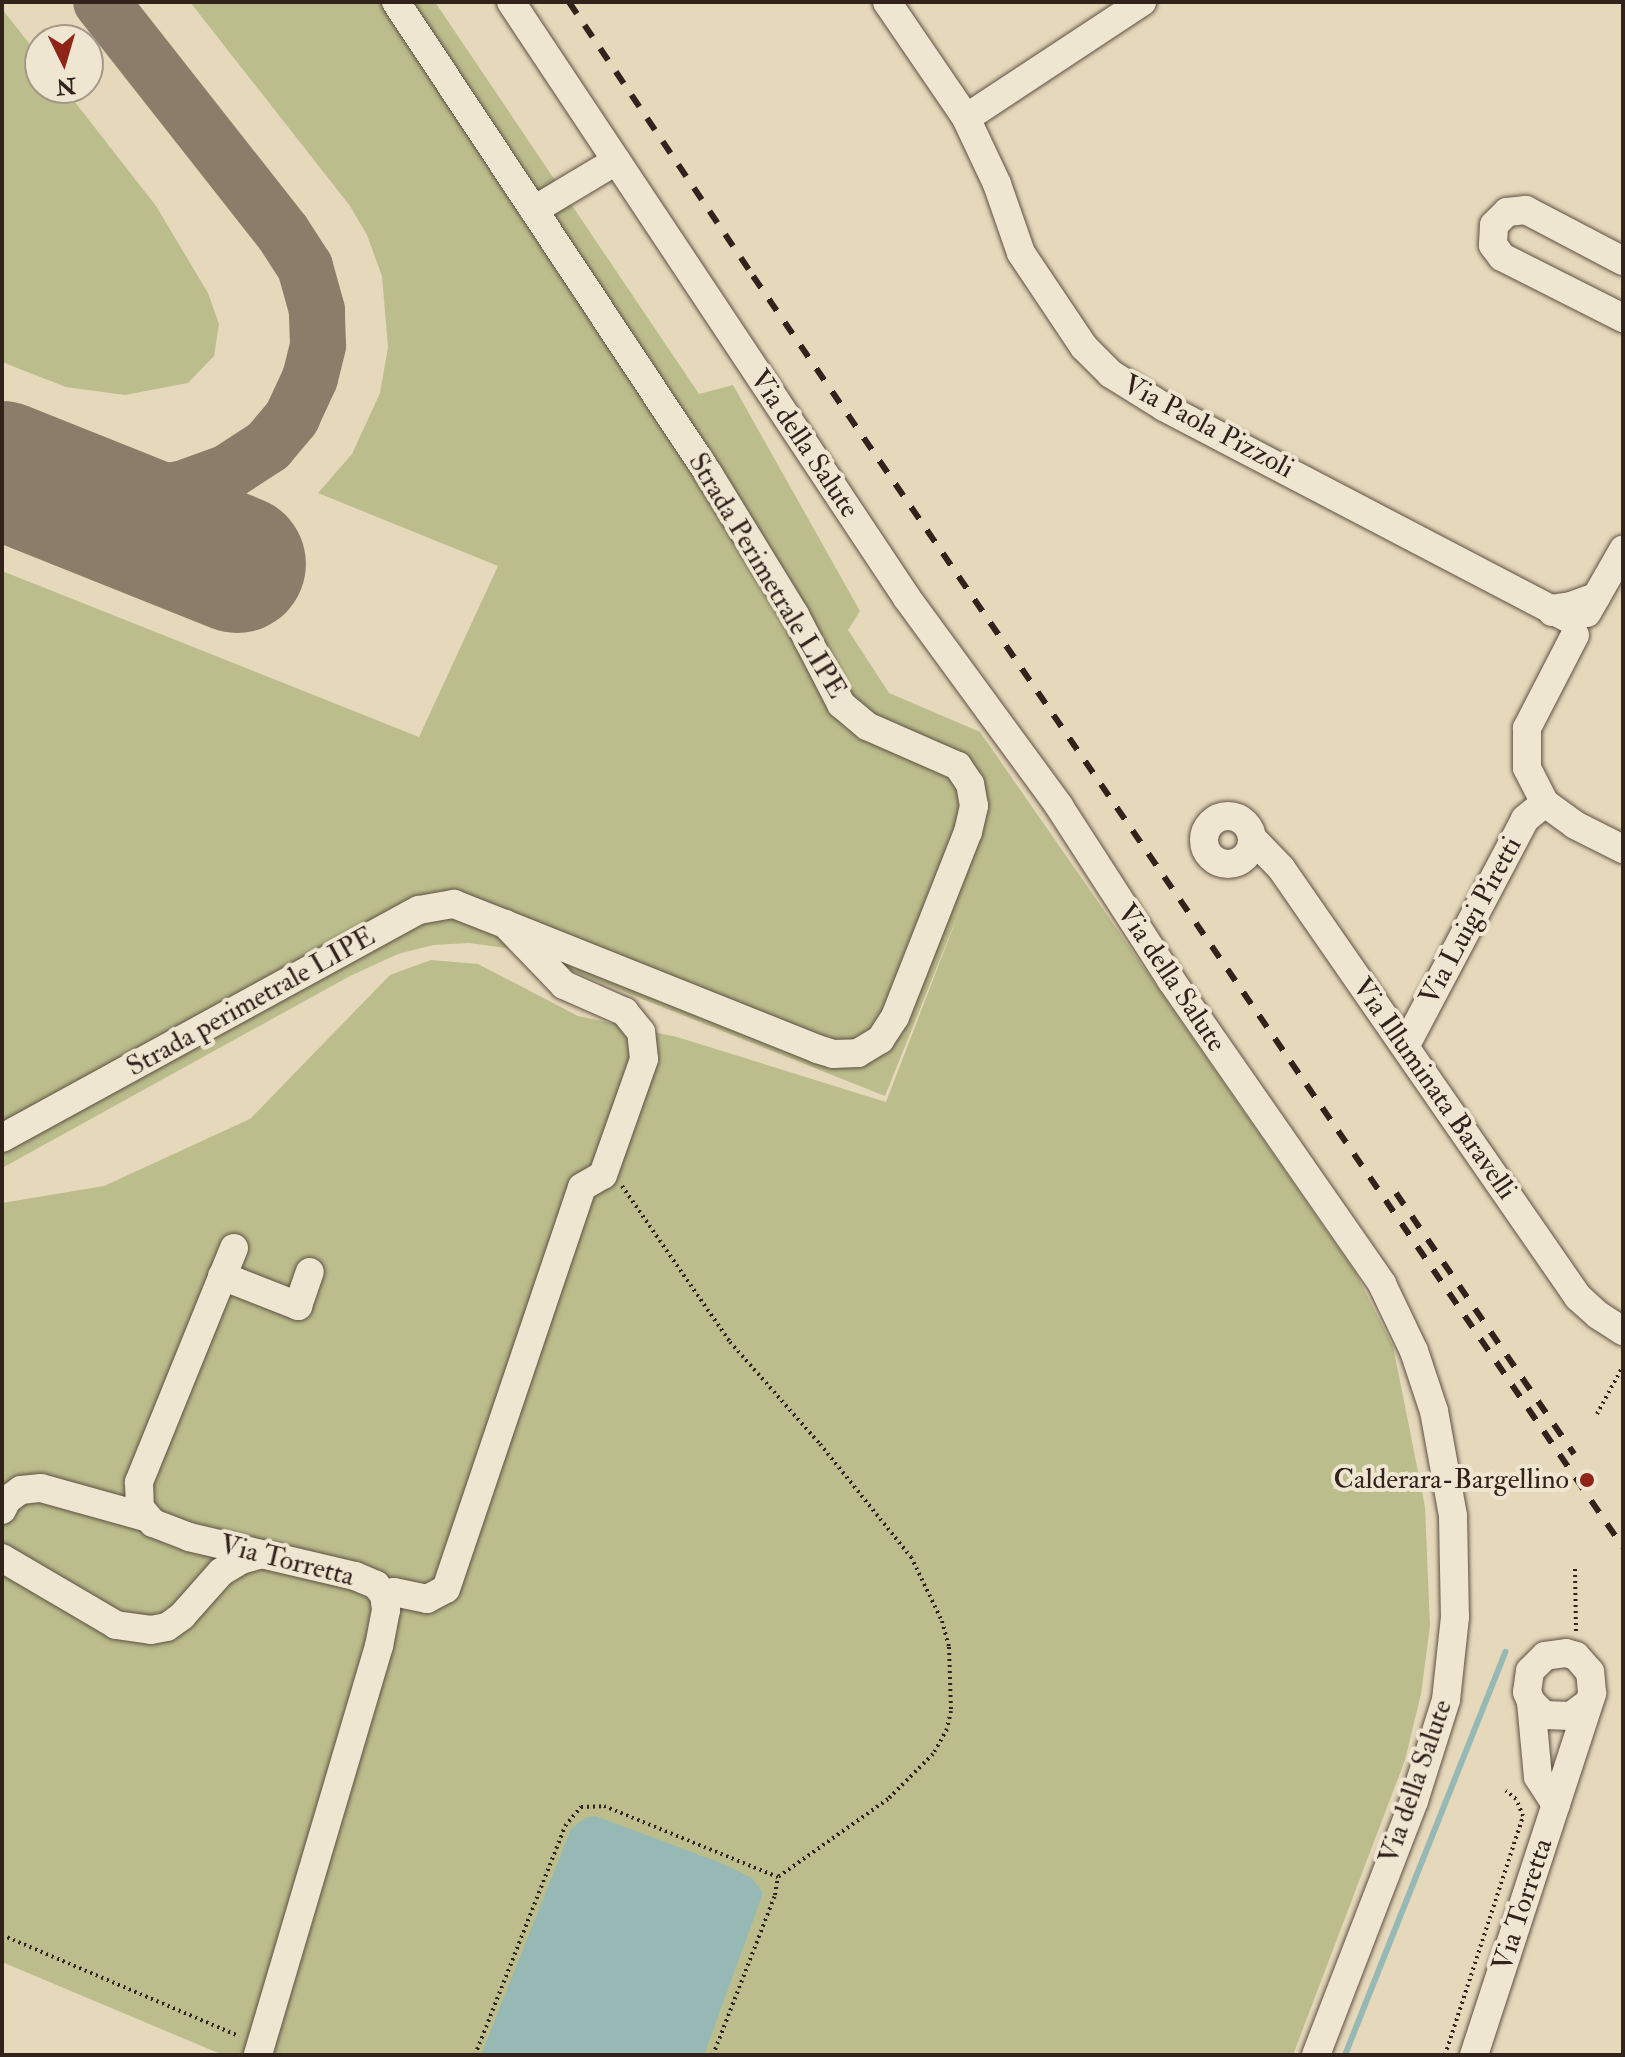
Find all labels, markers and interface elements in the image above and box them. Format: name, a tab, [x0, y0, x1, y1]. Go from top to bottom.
north arrow	[24, 24, 104, 104]
text: N	[55, 71, 77, 101]
street label: Via della Salute	[742, 364, 866, 524]
street label: Via Paola Pizzoli	[1117, 368, 1299, 486]
street label: Strada Perimetrale LIPE	[680, 447, 854, 705]
street label: Via Luigi Piretti	[1413, 831, 1529, 1011]
street label: Via della Salute	[1109, 898, 1233, 1058]
street label: Strada perimetrale LIPE	[121, 920, 381, 1084]
street label: Via Illuminata Baravelli	[1345, 972, 1523, 1206]
place label: Calderara-Bargellino	[1334, 1463, 1569, 1497]
marker: Calderara-Bargellino	[1576, 1469, 1598, 1491]
street label: Via Torretta	[216, 1528, 358, 1594]
street label: Via della Salute	[1372, 1696, 1460, 1868]
street label: Via Torretta	[1486, 1834, 1560, 1976]

